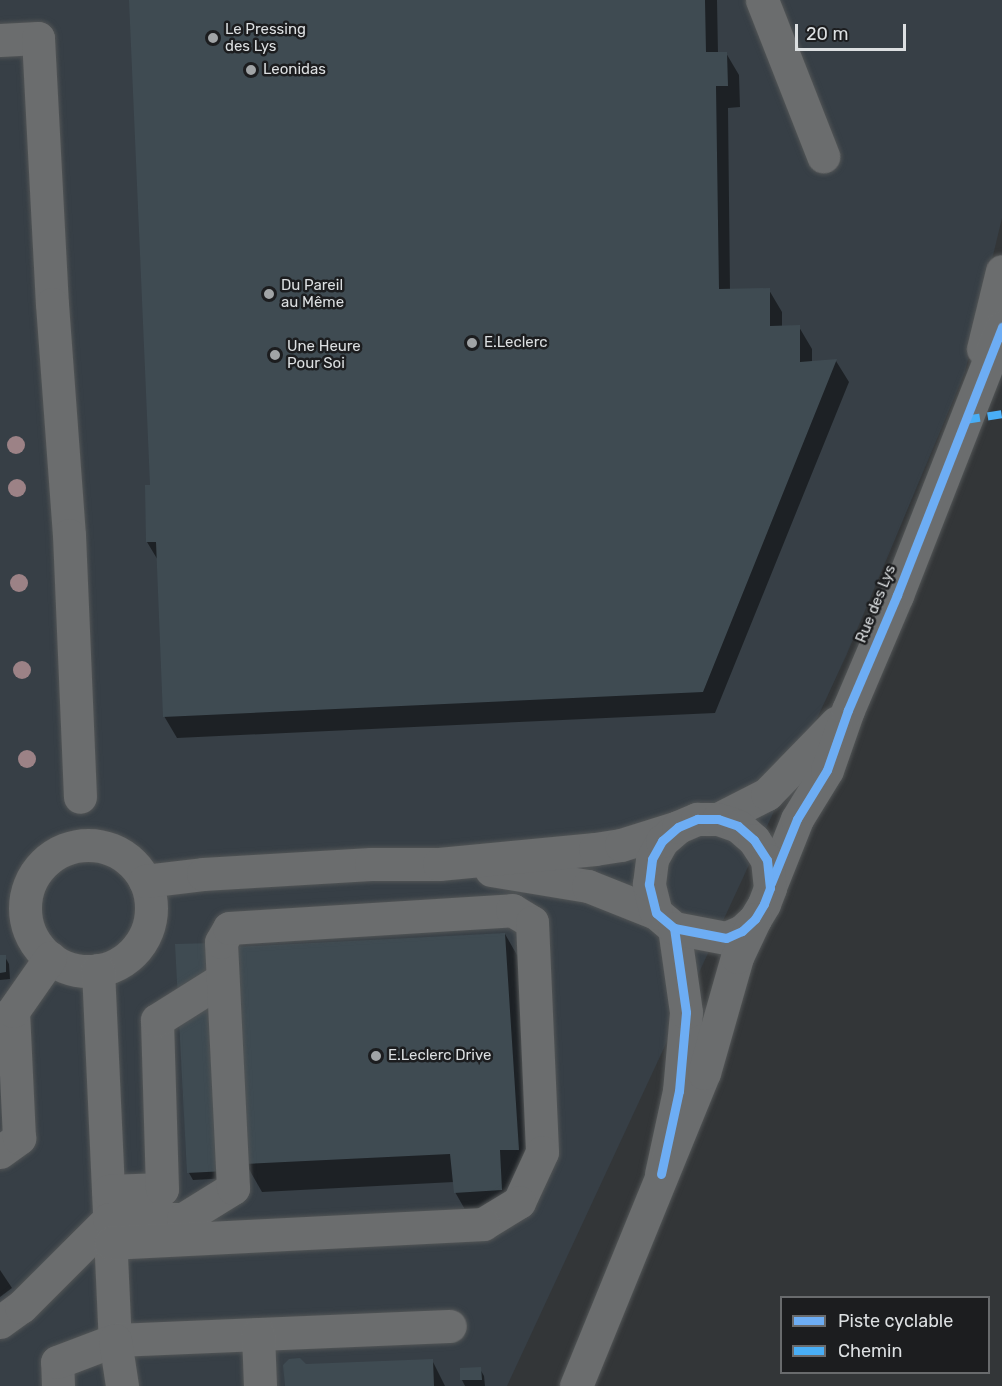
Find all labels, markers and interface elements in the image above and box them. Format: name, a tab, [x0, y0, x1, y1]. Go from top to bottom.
scale bar	[798, 12, 909, 50]
place label: Le Pressing des Lys	[225, 20, 306, 55]
text: 20 m	[806, 23, 848, 45]
marker: Le Pressing des Lys	[206, 31, 220, 45]
place label: Leonidas	[263, 61, 326, 79]
marker: Leonidas	[244, 63, 258, 77]
place label: Du Pareil au Même	[281, 276, 344, 311]
marker: Du Pareil au Même	[262, 287, 276, 301]
place label: E.Leclerc	[484, 334, 548, 352]
marker: E.Leclerc	[465, 336, 479, 350]
place label: Une Heure Pour Soi	[287, 337, 361, 372]
marker: Une Heure Pour Soi	[268, 348, 282, 362]
street label: Rue des Lys	[852, 562, 900, 646]
place label: E.Leclerc Drive	[388, 1047, 491, 1065]
marker: E.Leclerc Drive	[369, 1049, 383, 1063]
legend	[780, 1296, 990, 1374]
text: Piste cyclable	[838, 1310, 953, 1332]
text: Chemin	[838, 1340, 902, 1362]

